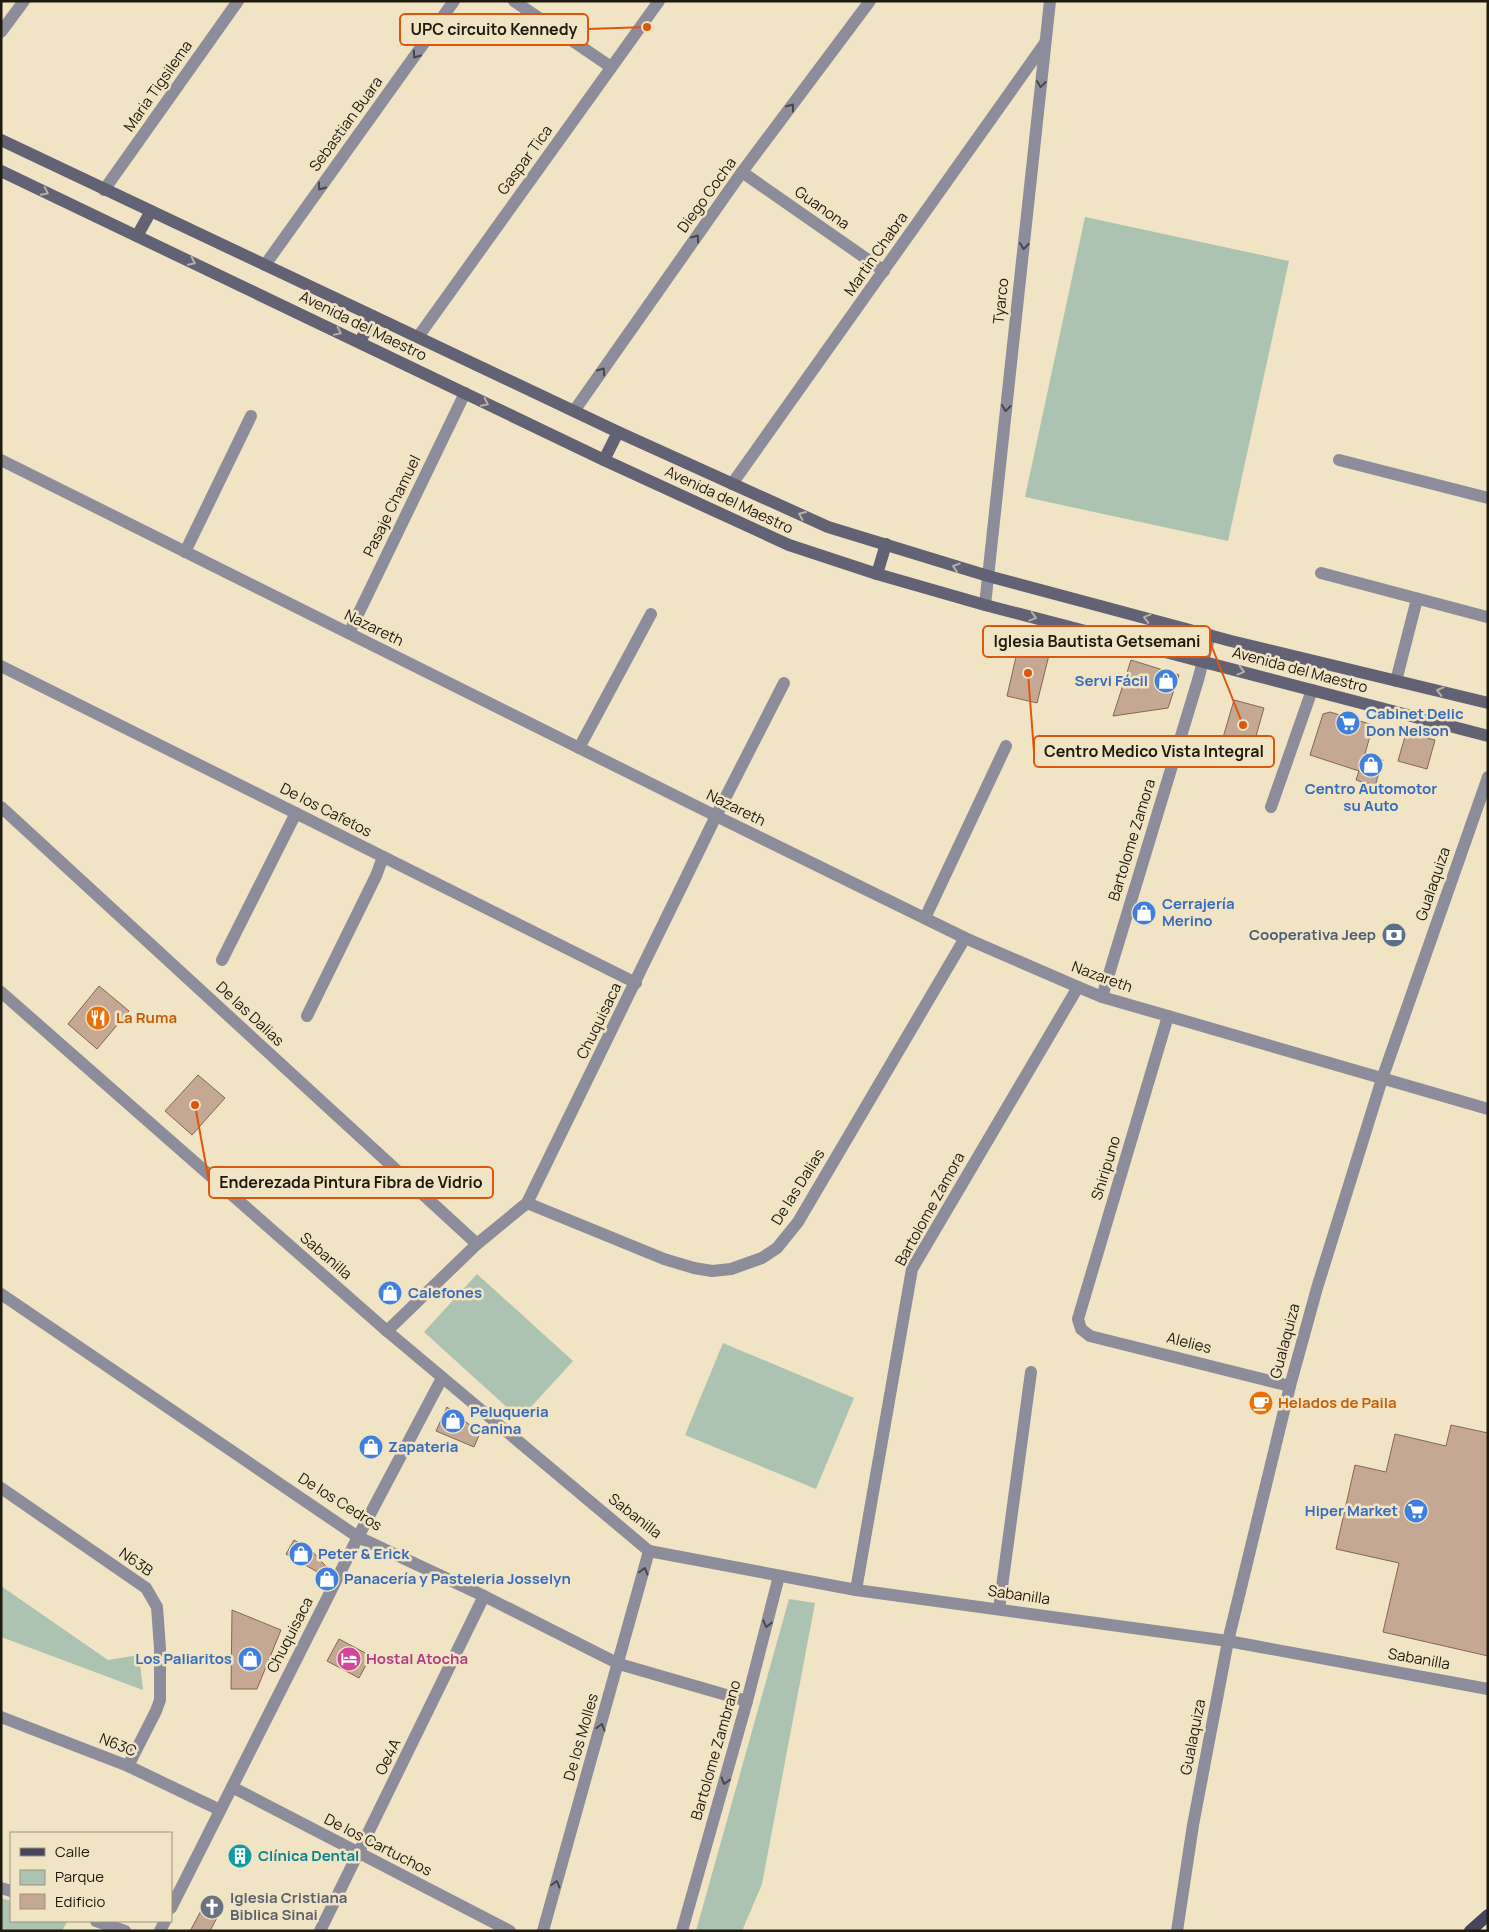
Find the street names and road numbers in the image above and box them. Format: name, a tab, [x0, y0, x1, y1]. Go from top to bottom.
street label: Maria Tigsilema	[118, 36, 197, 136]
street label: Sebastian Buara	[304, 72, 387, 175]
street label: Gaspar Tica	[492, 121, 557, 199]
street label: Diego Cocha	[672, 153, 741, 237]
street label: Guanona	[791, 181, 854, 234]
street label: Martin Chabra	[839, 208, 912, 300]
street label: Tyarco	[988, 277, 1013, 325]
street label: Avenida del Maestro	[296, 286, 431, 366]
street label: Pasaje Chamuel	[358, 451, 425, 560]
street label: Avenida del Maestro	[662, 461, 797, 539]
street label: Nazareth	[341, 604, 407, 651]
street label: Avenida del Maestro	[1230, 641, 1370, 698]
street label: Bartolome Zamora	[1103, 776, 1160, 904]
street label: De los Cafetos	[277, 777, 376, 842]
street label: Nazareth	[703, 784, 769, 831]
street label: Gualaquiza	[1410, 844, 1455, 924]
street label: Nazareth	[1069, 956, 1136, 997]
street label: De las Dalias	[212, 977, 289, 1051]
street label: Chuquisaca	[571, 979, 626, 1063]
street label: Shiripuno	[1086, 1133, 1125, 1203]
street label: De las Dalias	[766, 1145, 829, 1229]
street label: Bartolome Zamora	[890, 1148, 969, 1269]
street label: Sabanilla	[296, 1227, 357, 1284]
street label: Gualaquiza	[1264, 1301, 1305, 1381]
street label: Alelies	[1165, 1327, 1214, 1358]
street label: De los Cedros	[294, 1467, 386, 1536]
street label: Sabanilla	[604, 1488, 666, 1543]
street label: N63B	[115, 1542, 157, 1581]
street label: Sabanilla	[987, 1580, 1051, 1609]
street label: Chuquisaca	[261, 1593, 318, 1676]
street label: Sabanilla	[1386, 1643, 1452, 1674]
street label: Bartolome Zambrano	[685, 1677, 746, 1822]
street label: De los Molles	[558, 1691, 603, 1783]
street label: Gualaquiza	[1175, 1697, 1210, 1777]
street label: N63C	[96, 1728, 140, 1762]
street label: Oe4A	[370, 1735, 406, 1779]
street label: De los Cartuchos	[321, 1808, 436, 1881]

